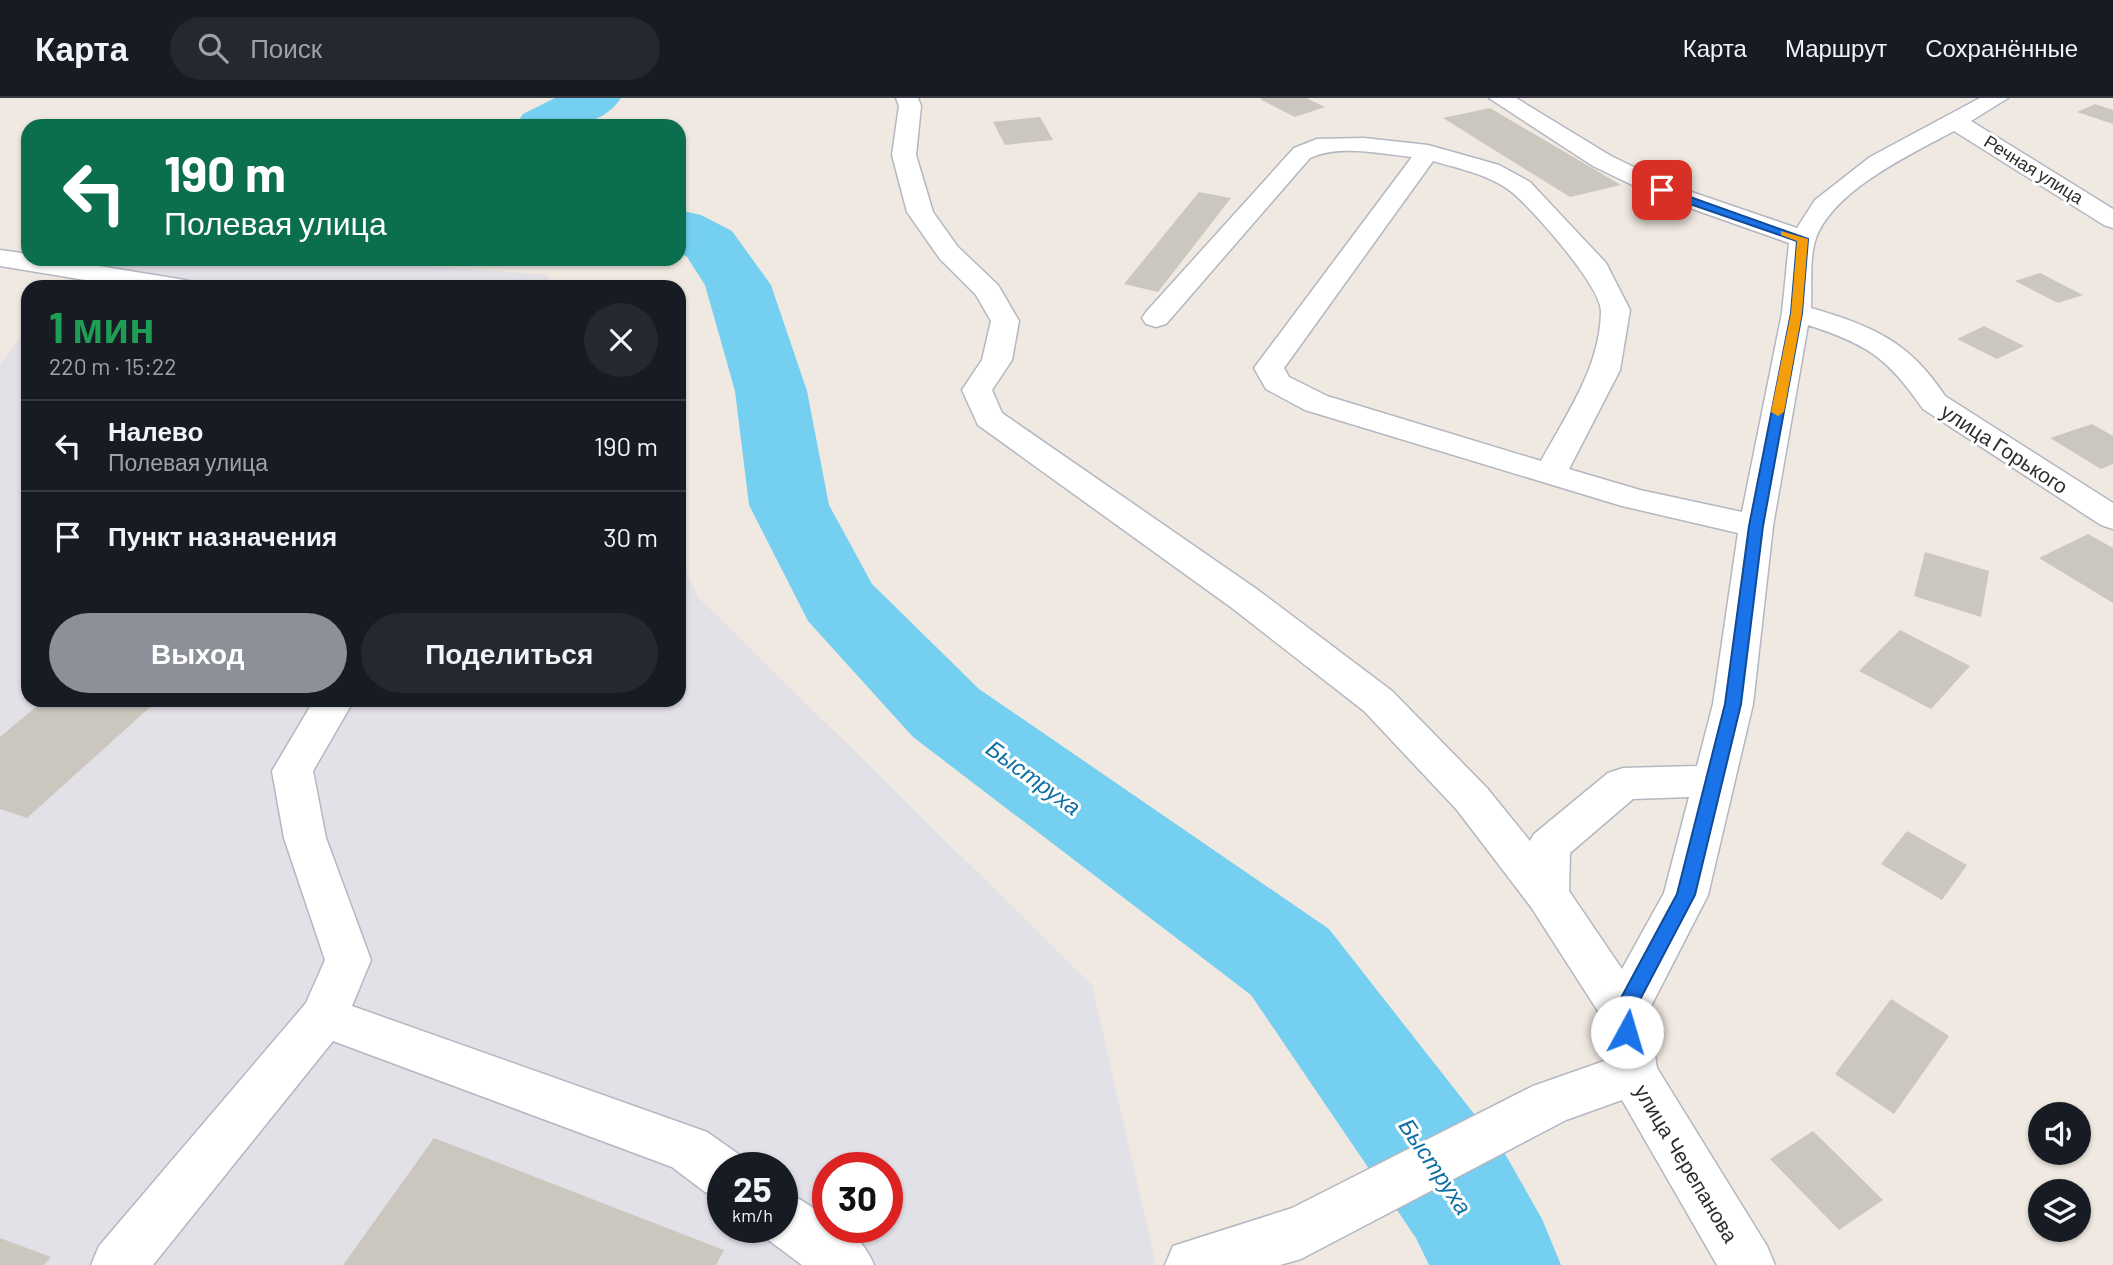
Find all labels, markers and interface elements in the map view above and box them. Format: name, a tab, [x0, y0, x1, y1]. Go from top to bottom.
search box	[170, 17, 660, 80]
text: Карта	[35, 28, 128, 68]
icon: search	[194, 29, 232, 67]
text: Поиск	[250, 32, 322, 63]
text: Карта	[1683, 33, 1747, 62]
text: Маршрут	[1785, 33, 1887, 62]
text: Сохранённые	[1925, 33, 2078, 62]
street label: Речная улица	[1980, 130, 2088, 209]
text: 190 m	[164, 143, 286, 202]
icon: left	[49, 147, 140, 238]
pin	[1632, 160, 1692, 220]
icon: arrive	[1643, 171, 1681, 209]
text: Полевая улица	[164, 203, 387, 241]
text: 1 мин	[49, 301, 155, 351]
button: close	[584, 303, 658, 377]
text: 220 m · 15:22	[49, 352, 177, 380]
street label: улица Горького	[1937, 398, 2073, 498]
text: Налево	[108, 415, 203, 446]
icon: left	[49, 427, 87, 465]
text: 190 m	[594, 430, 658, 461]
text: Полевая улица	[108, 448, 268, 476]
icon: arrive	[49, 518, 87, 556]
text: Пункт назначения	[108, 520, 337, 551]
text: 30 m	[603, 521, 658, 552]
button: Выход	[49, 613, 347, 693]
button: Поделиться	[361, 613, 658, 693]
water label: Быструха	[981, 733, 1087, 821]
position arrow	[1590, 995, 1664, 1069]
street label: улица Черепанова	[1630, 1079, 1744, 1247]
map controls	[2028, 1102, 2091, 1242]
button: sound	[2028, 1102, 2091, 1165]
water label: Быструха	[1394, 1113, 1478, 1219]
speed limit sign: 30	[812, 1152, 903, 1243]
text: 25	[733, 1167, 772, 1209]
button: layers	[2028, 1179, 2091, 1242]
text: km/h	[732, 1204, 773, 1226]

